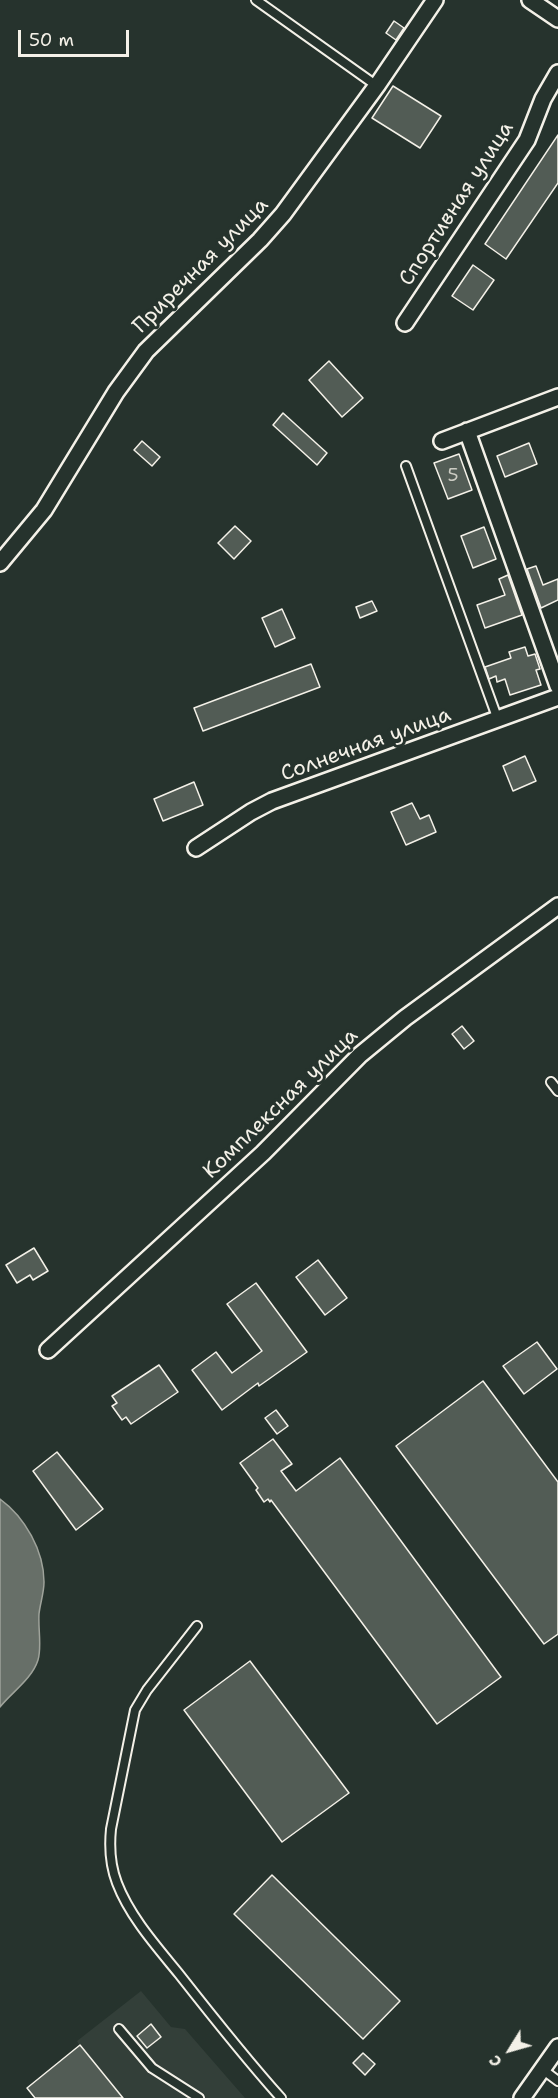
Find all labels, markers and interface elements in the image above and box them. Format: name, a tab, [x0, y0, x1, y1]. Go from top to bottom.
scale bar	[21, 18, 132, 56]
text: 50 m	[29, 28, 74, 52]
street label: Спортивная улица	[394, 117, 520, 291]
street label: Приречная улица	[128, 193, 274, 339]
house number: 5	[447, 465, 459, 487]
street label: Солнечная улица	[278, 703, 454, 787]
street label: Комплексная улица	[198, 1024, 364, 1184]
north arrow	[480, 2020, 540, 2080]
text: С	[484, 2051, 507, 2071]

